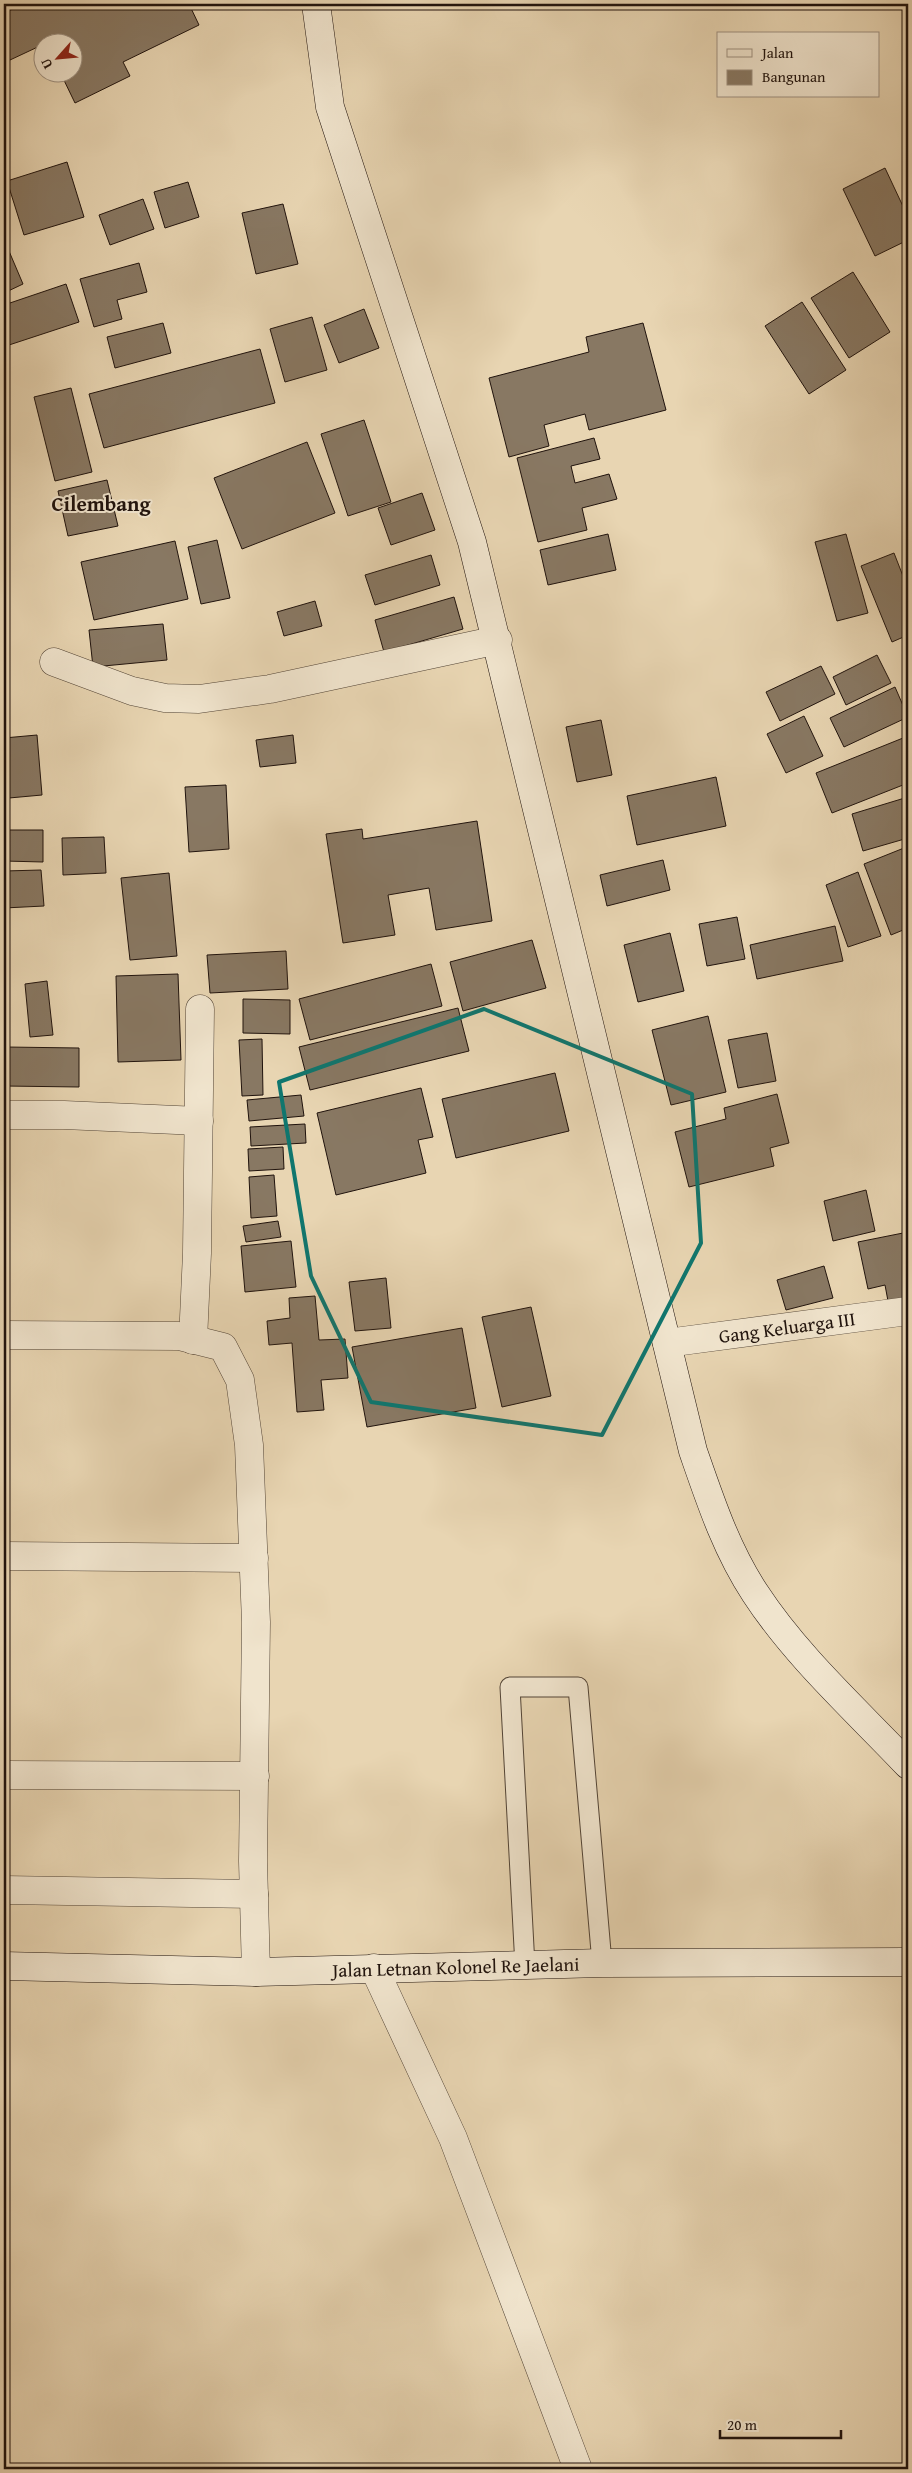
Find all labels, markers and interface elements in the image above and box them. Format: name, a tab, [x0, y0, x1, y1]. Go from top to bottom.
north arrow	[32, 32, 82, 82]
legend	[717, 32, 880, 98]
text: Jalan	[760, 42, 794, 63]
text: U	[35, 55, 57, 73]
text: Bangunan	[762, 66, 826, 87]
district label: Cilembang	[52, 488, 151, 519]
street label: Gang Keluarga III	[717, 1304, 857, 1350]
street label: Jalan Letnan Kolonel Re Jaelani	[330, 1950, 580, 1984]
scale bar	[720, 2408, 841, 2440]
text: 20 m	[727, 2414, 758, 2435]

